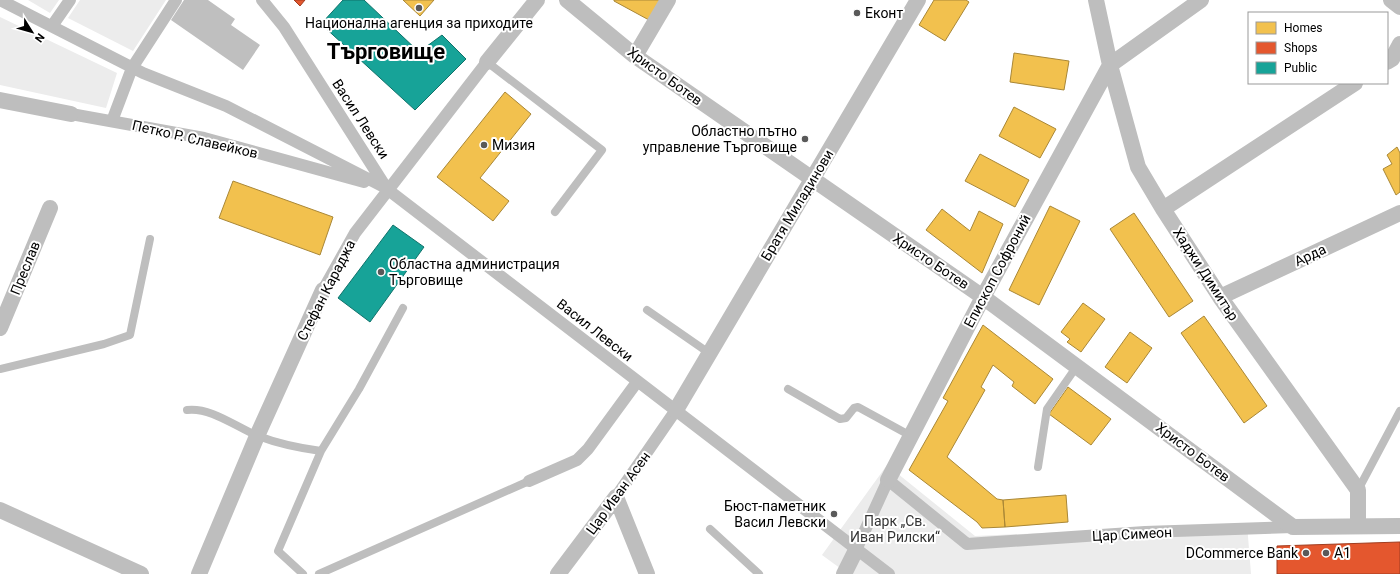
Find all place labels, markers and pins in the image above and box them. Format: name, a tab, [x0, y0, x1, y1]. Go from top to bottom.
marker: Национална агенция за приходите	[414, 3, 424, 13]
place label: Еконт	[865, 5, 903, 21]
marker: Еконт	[852, 8, 862, 18]
place label: Национална агенция за приходите	[305, 15, 533, 31]
place label: Областно пътно управление Търговище	[643, 123, 797, 155]
marker: Областно пътно управление Търговище	[800, 134, 810, 144]
place label: Мизия	[492, 137, 535, 153]
marker: Мизия	[479, 140, 489, 150]
place label: Областна администрация Търговище	[389, 256, 560, 288]
marker: Областна администрация Търговище	[376, 267, 386, 277]
place label: Бюст-паметник Васил Левски	[724, 498, 826, 530]
marker: Бюст-паметник Васил Левски	[829, 509, 839, 519]
place label: DCommerce Bank	[1186, 545, 1299, 561]
place label: A1	[1334, 545, 1351, 561]
marker: DCommerce Bank	[1301, 548, 1311, 558]
marker: A1	[1321, 548, 1331, 558]

